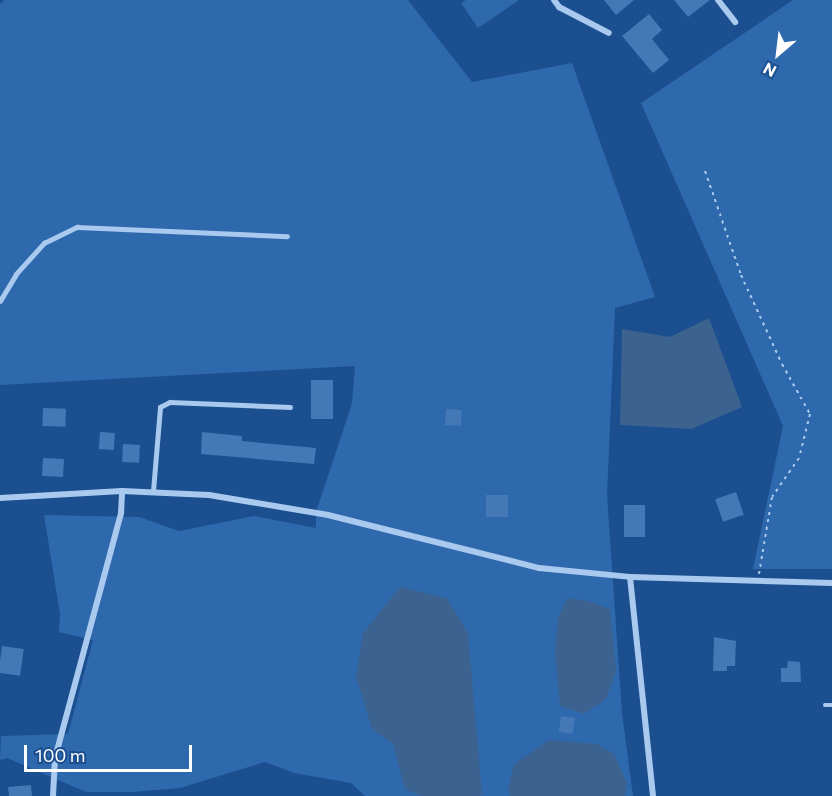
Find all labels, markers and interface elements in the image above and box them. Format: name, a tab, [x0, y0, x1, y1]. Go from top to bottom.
north arrow	[748, 24, 808, 84]
text: N	[760, 59, 779, 82]
scale bar	[27, 733, 195, 771]
text: 100 m	[35, 744, 85, 766]

